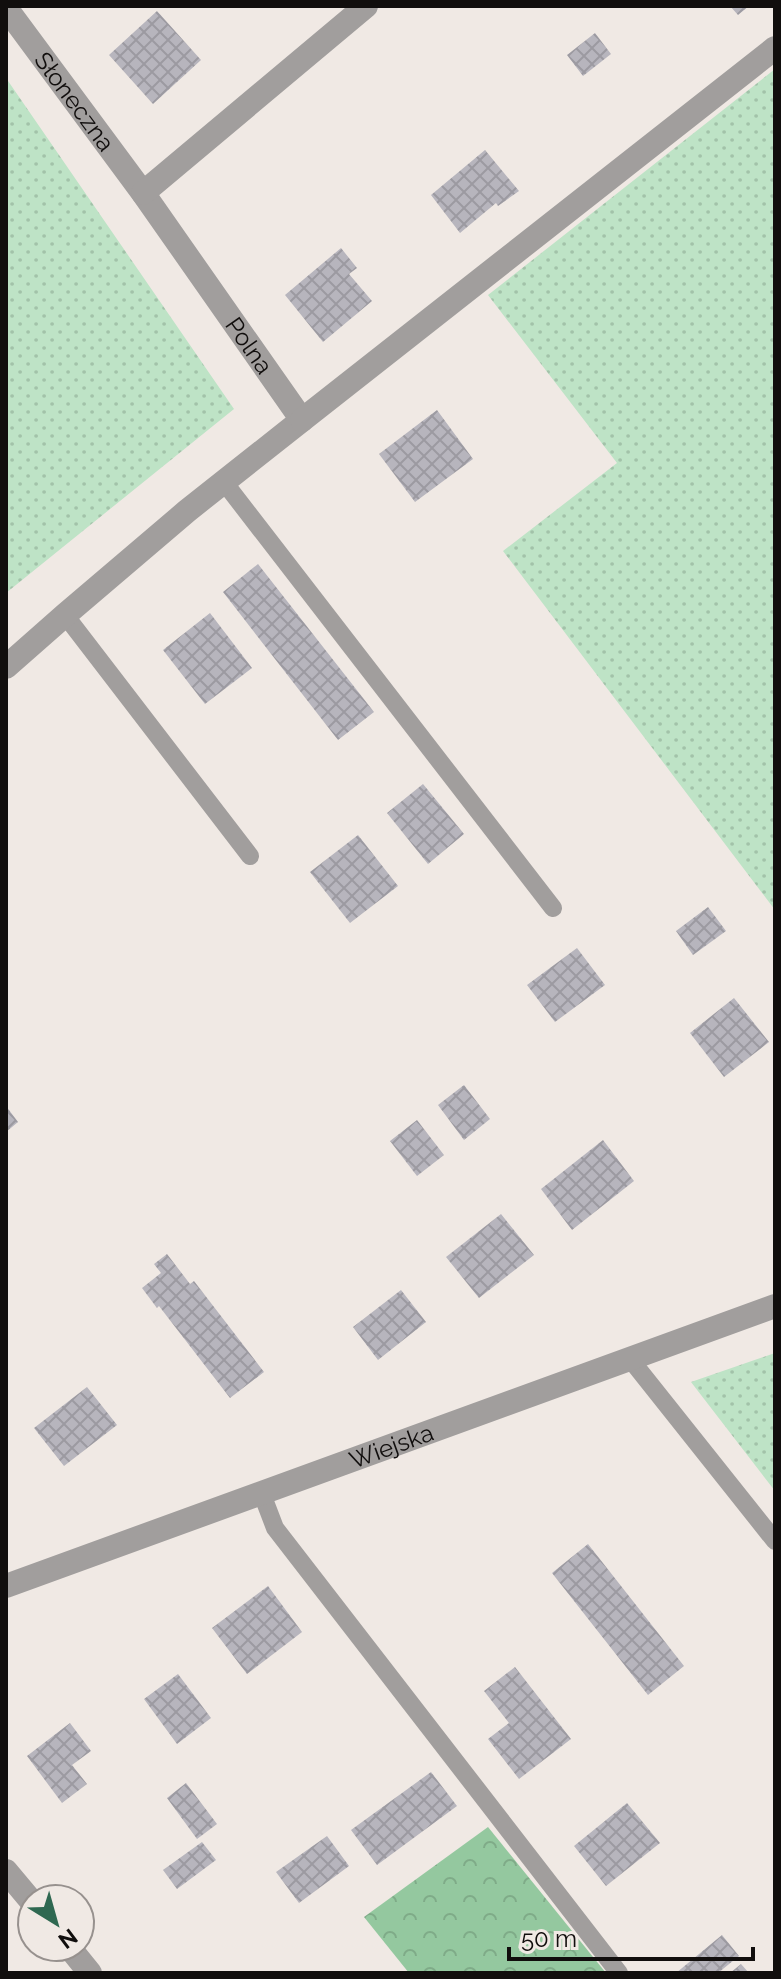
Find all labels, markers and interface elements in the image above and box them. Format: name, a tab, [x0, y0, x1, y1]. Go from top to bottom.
street label: Słoneczna	[29, 46, 121, 156]
street label: Polna	[220, 311, 279, 379]
street label: Wiejska	[345, 1417, 437, 1474]
north arrow	[16, 1883, 96, 1963]
scale bar	[509, 1911, 753, 1961]
text: N	[54, 1924, 83, 1954]
text: 50 m	[521, 1924, 577, 1953]

